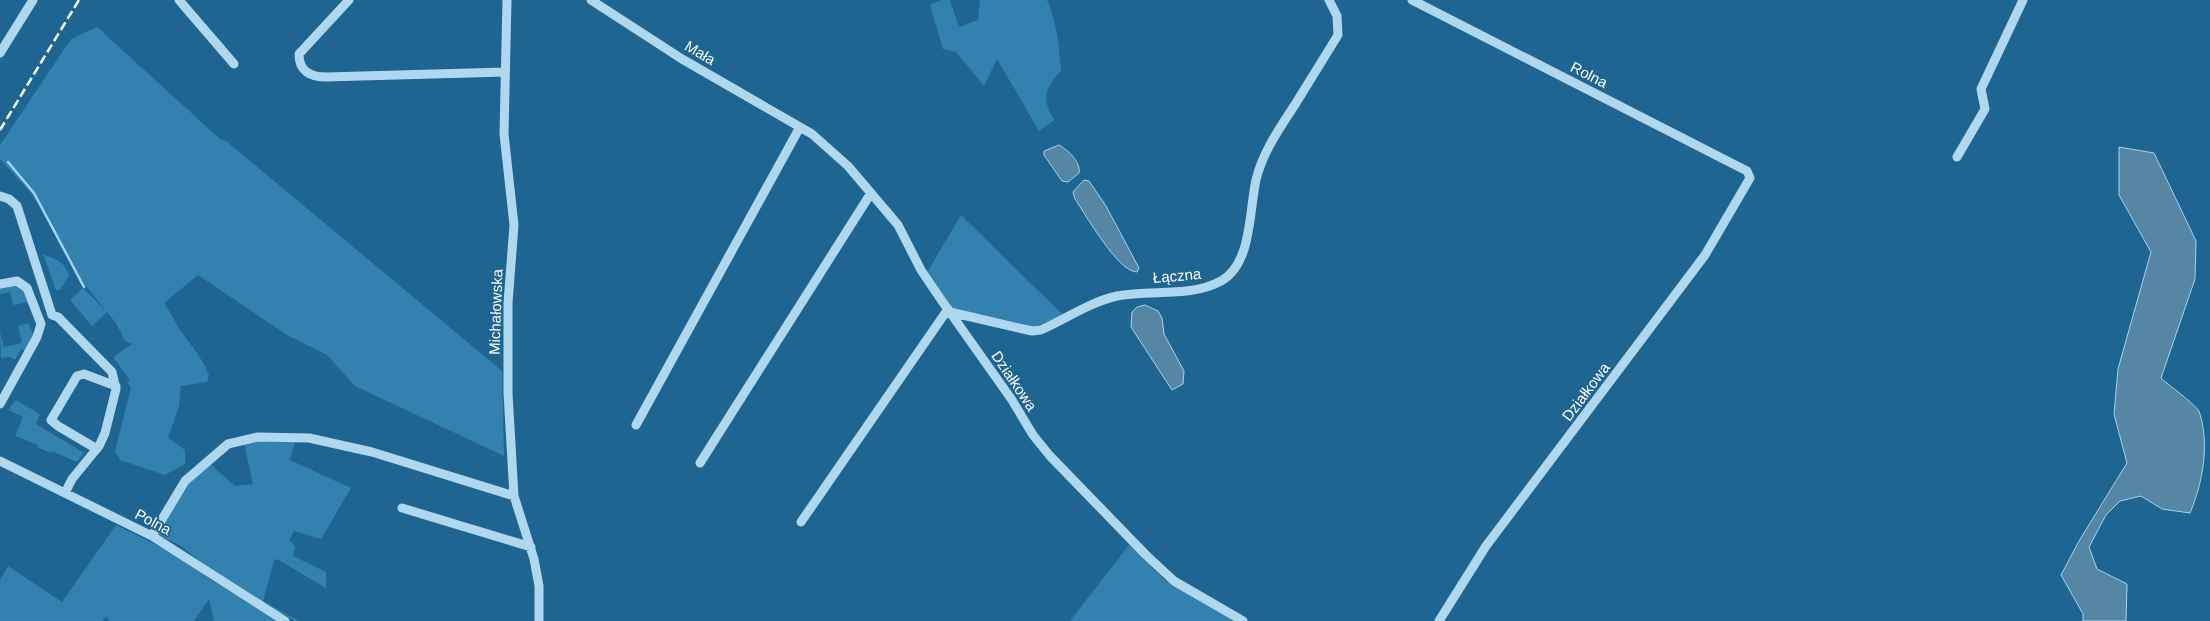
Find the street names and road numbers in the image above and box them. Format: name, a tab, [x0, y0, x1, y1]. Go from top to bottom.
street label: Mała	[682, 37, 719, 69]
street label: Rolna	[1568, 58, 1611, 91]
street label: Łączna	[1152, 265, 1202, 286]
street label: Michałowska	[486, 268, 506, 355]
street label: Działkowa	[988, 348, 1041, 414]
street label: Działkowa	[1558, 359, 1613, 424]
street label: Polna	[132, 505, 175, 538]

